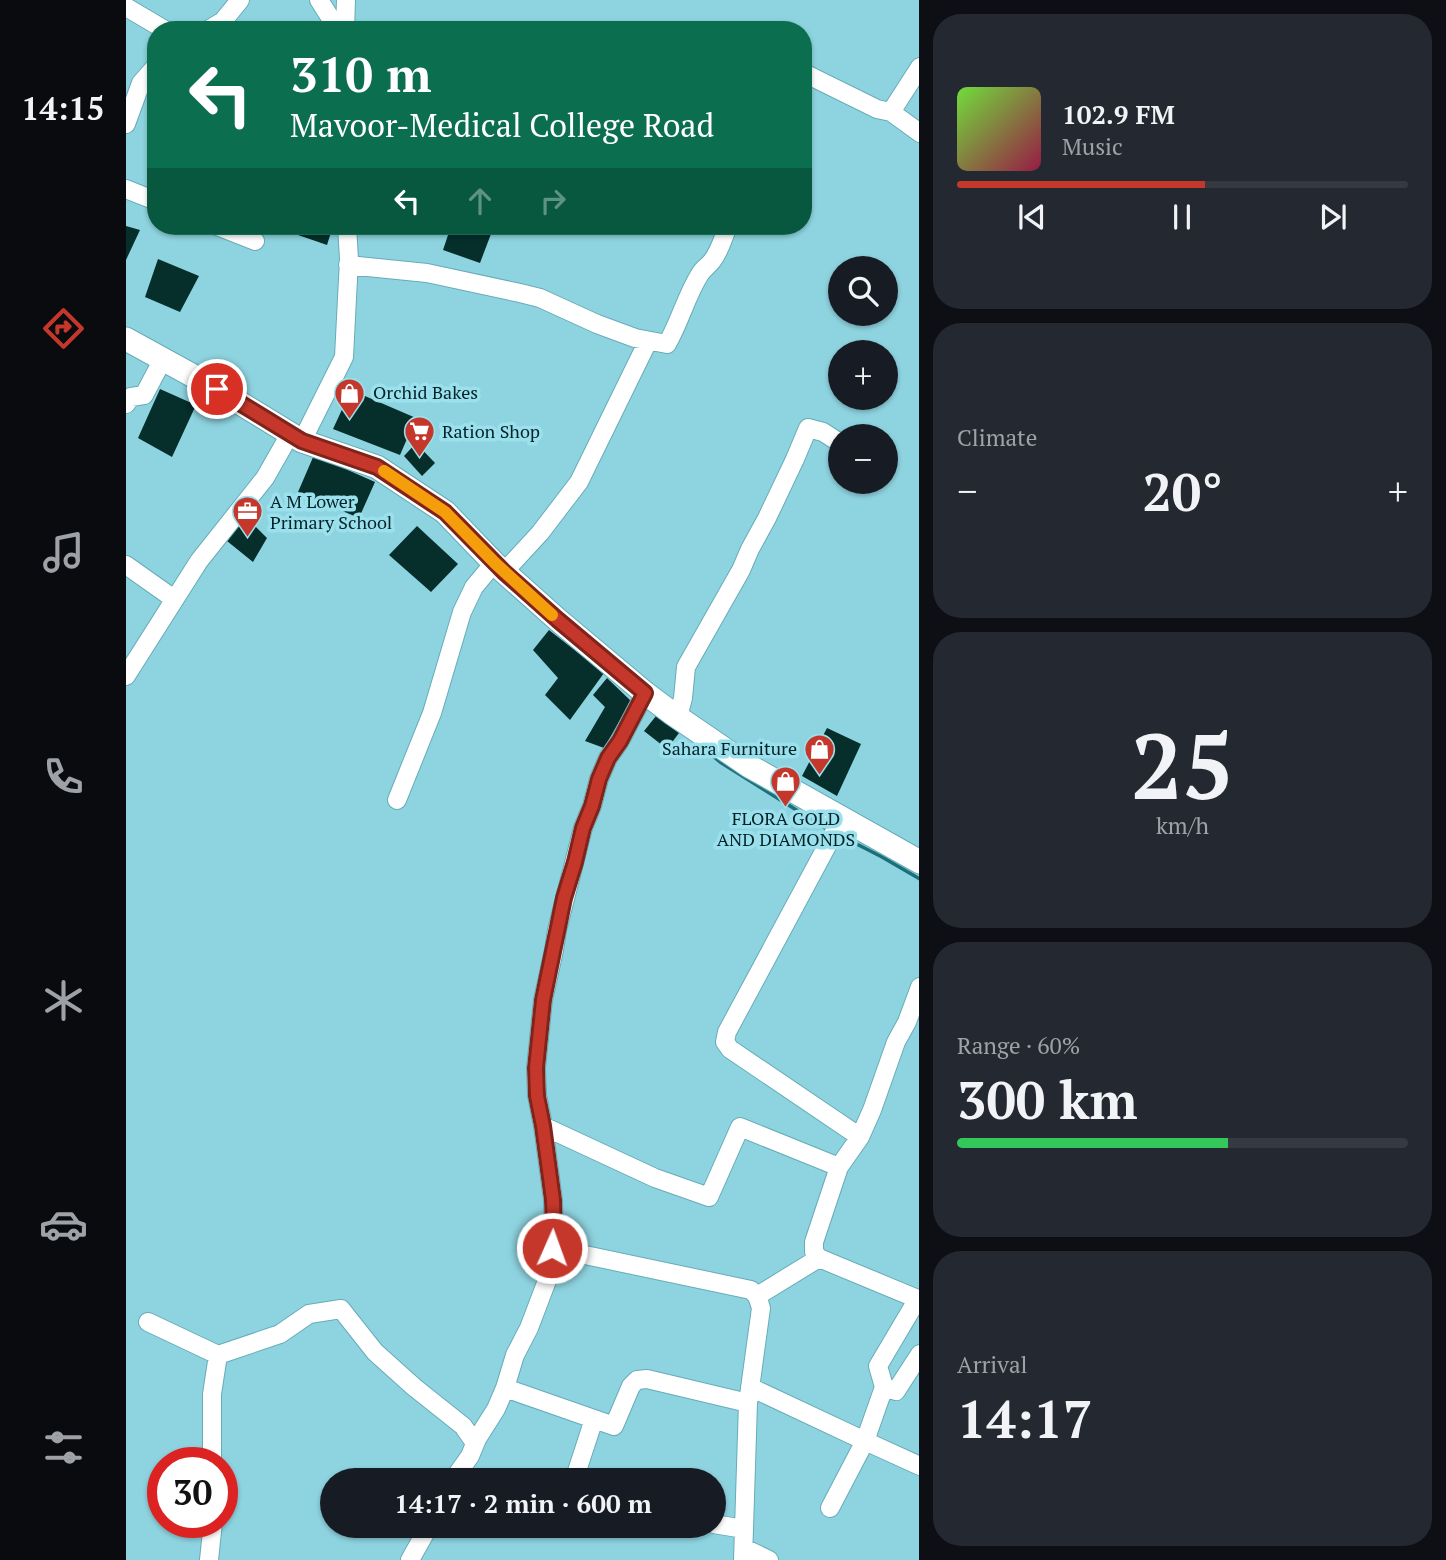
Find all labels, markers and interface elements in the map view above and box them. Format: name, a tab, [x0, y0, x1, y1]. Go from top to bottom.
text: 310 m	[290, 41, 432, 106]
icon: left	[175, 49, 266, 140]
text: 14:15	[21, 87, 105, 129]
text: 102.9 FM	[1062, 97, 1175, 131]
text: Mavoor-Medical College Road	[290, 104, 714, 146]
text: Music	[1062, 131, 1123, 162]
icon: left	[388, 182, 426, 220]
icon: ahead	[461, 182, 499, 220]
icon: right	[534, 182, 572, 220]
icon: previous	[1013, 198, 1051, 236]
icon: pause	[1163, 198, 1201, 236]
icon: next	[1314, 198, 1352, 236]
map controls	[828, 256, 898, 494]
button: search	[828, 256, 898, 326]
icon: directions	[39, 304, 88, 353]
button: +	[828, 340, 898, 410]
pin	[187, 359, 247, 419]
icon: arrive	[198, 370, 236, 408]
shop icon: Orchid Bakes	[333, 376, 367, 420]
place label: Orchid Bakes	[373, 380, 478, 404]
supermarket icon: Ration Shop	[402, 415, 436, 459]
place label: Ration Shop	[442, 419, 540, 443]
text: Climate	[957, 422, 1037, 453]
button: −	[828, 424, 898, 494]
text: 20°	[1142, 457, 1223, 526]
text: −	[957, 466, 977, 516]
text: +	[1388, 466, 1408, 516]
place label: A M Lower Primary School	[270, 489, 392, 534]
office icon: A M Lower Primary School	[230, 495, 264, 539]
icon: music	[39, 528, 88, 577]
text: 25	[1131, 704, 1234, 825]
shop icon: Sahara Furniture	[803, 732, 837, 776]
place label: Sahara Furniture	[662, 736, 797, 760]
icon: phone	[39, 752, 88, 801]
shop icon: FLORA GOLD AND DIAMONDS	[769, 764, 803, 808]
place label: FLORA GOLD AND DIAMONDS	[717, 806, 855, 851]
text: km/h	[1156, 810, 1209, 841]
icon: climate	[39, 976, 88, 1025]
text: Range · 60%	[957, 1030, 1080, 1061]
text: 300 km	[957, 1065, 1138, 1134]
icon: car	[39, 1200, 88, 1249]
position arrow	[515, 1211, 589, 1285]
text: Arrival	[957, 1349, 1028, 1380]
text: 14:17	[957, 1384, 1092, 1453]
icon: filters	[39, 1423, 88, 1472]
speed limit sign: 30	[147, 1447, 238, 1538]
text: 14:17 · 2 min · 600 m	[394, 1486, 652, 1520]

